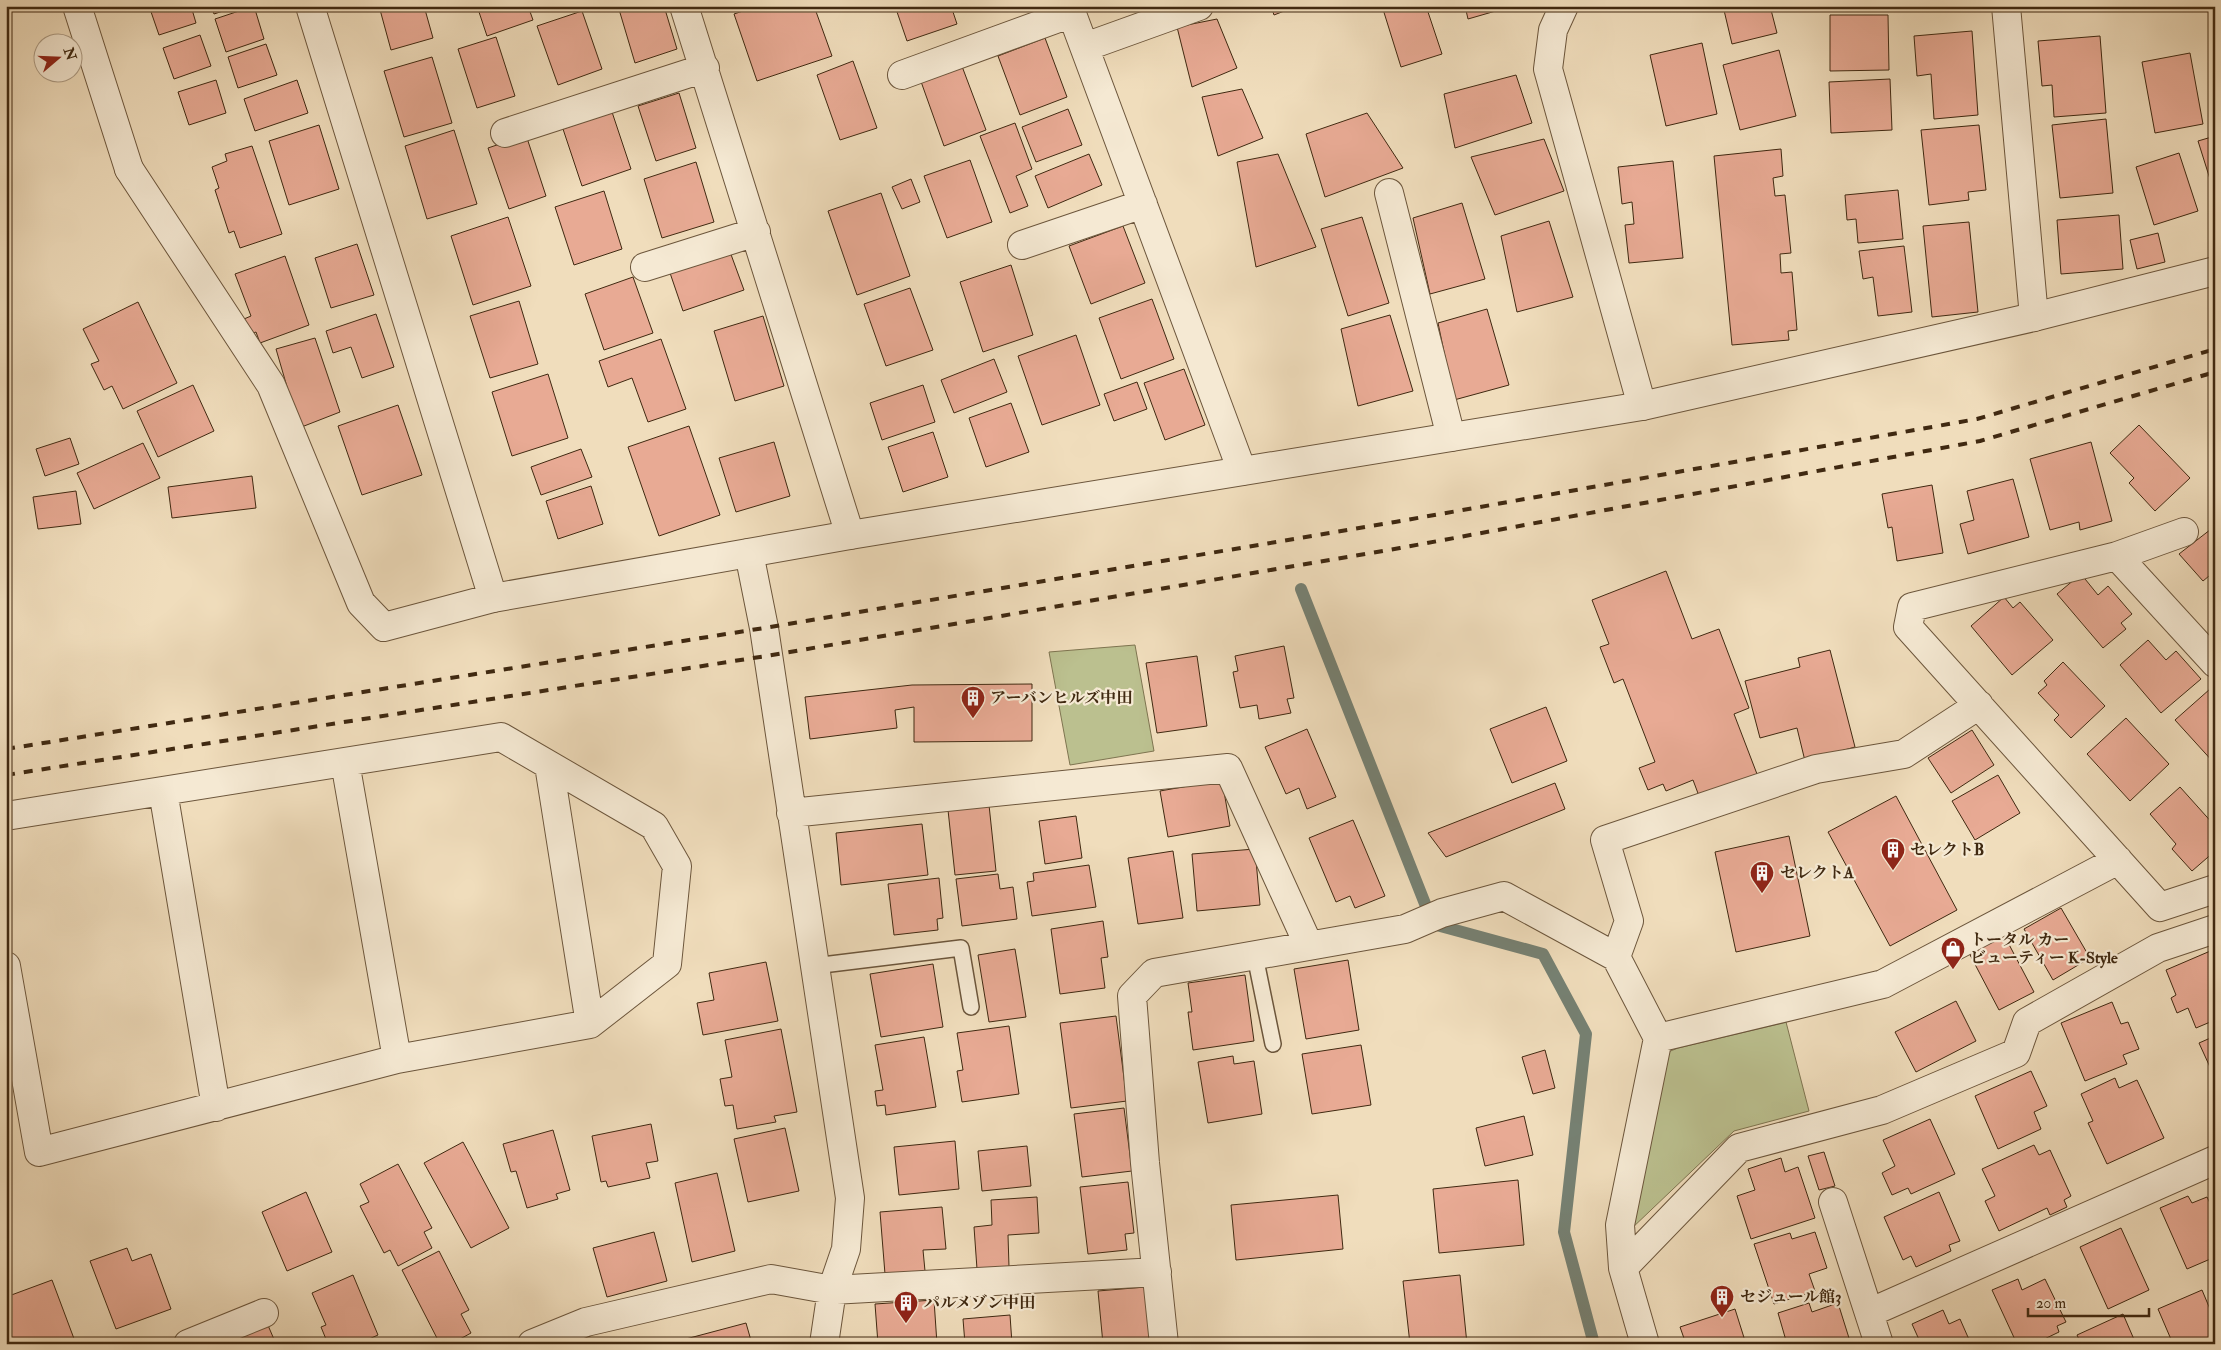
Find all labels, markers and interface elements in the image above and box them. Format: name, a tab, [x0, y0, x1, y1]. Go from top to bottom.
north arrow	[32, 32, 82, 82]
text: N	[59, 44, 80, 63]
building icon: アーバンヒルズ中田	[960, 685, 986, 719]
place label: アーバンヒルズ中田	[990, 688, 1132, 708]
building icon: セレクトB	[1880, 837, 1906, 871]
place label: セレクトB	[1910, 840, 1984, 860]
building icon: セレクトA	[1749, 860, 1775, 894]
place label: セレクトA	[1780, 863, 1855, 883]
place label: トータル カー ビューティー K-Style	[1970, 930, 2118, 969]
shop icon: トータル カー ビューティー K-Style	[1940, 936, 1966, 970]
building icon: セジュール館3	[1709, 1284, 1735, 1318]
scale bar	[2028, 1285, 2150, 1317]
place label: セジュール館3	[1740, 1287, 1842, 1307]
building icon: パルメゾン中田	[893, 1290, 919, 1324]
place label: パルメゾン中田	[924, 1293, 1035, 1313]
text: 20 m	[2036, 1294, 2066, 1313]

